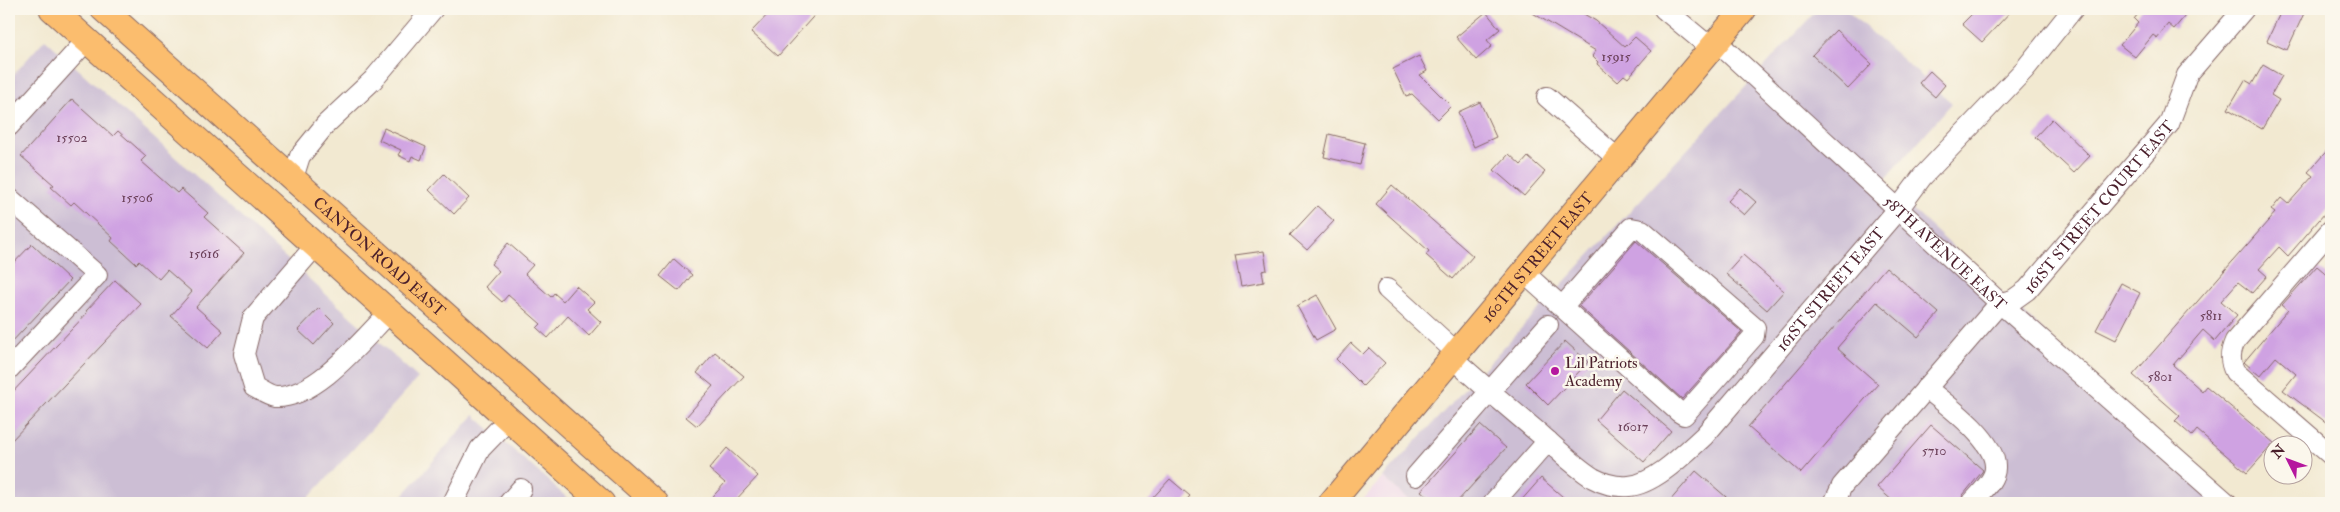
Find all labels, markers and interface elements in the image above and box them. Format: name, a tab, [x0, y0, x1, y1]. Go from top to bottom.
house number: 15915	[1601, 48, 1632, 65]
street label: 161ST STREET COURT EAST	[2020, 117, 2179, 298]
house number: 15502	[56, 129, 88, 146]
street label: 160TH STREET EAST	[1478, 188, 1598, 326]
house number: 15506	[121, 189, 154, 206]
street label: 58TH AVENUE EAST	[1879, 192, 2011, 315]
street label: CANYON ROAD EAST	[309, 193, 449, 321]
street label: 161ST STREET EAST	[1772, 224, 1889, 356]
house number: 15616	[189, 245, 220, 262]
house number: 5811	[2200, 307, 2222, 324]
place label: Lil Patriots Academy	[1564, 353, 1638, 391]
marker: Lil Patriots Academy	[1549, 365, 1561, 377]
house number: 5801	[2148, 368, 2172, 385]
house number: 16017	[1618, 418, 1649, 435]
north arrow	[2262, 434, 2312, 484]
text: N	[2268, 441, 2290, 463]
house number: 5710	[1922, 442, 1946, 459]

